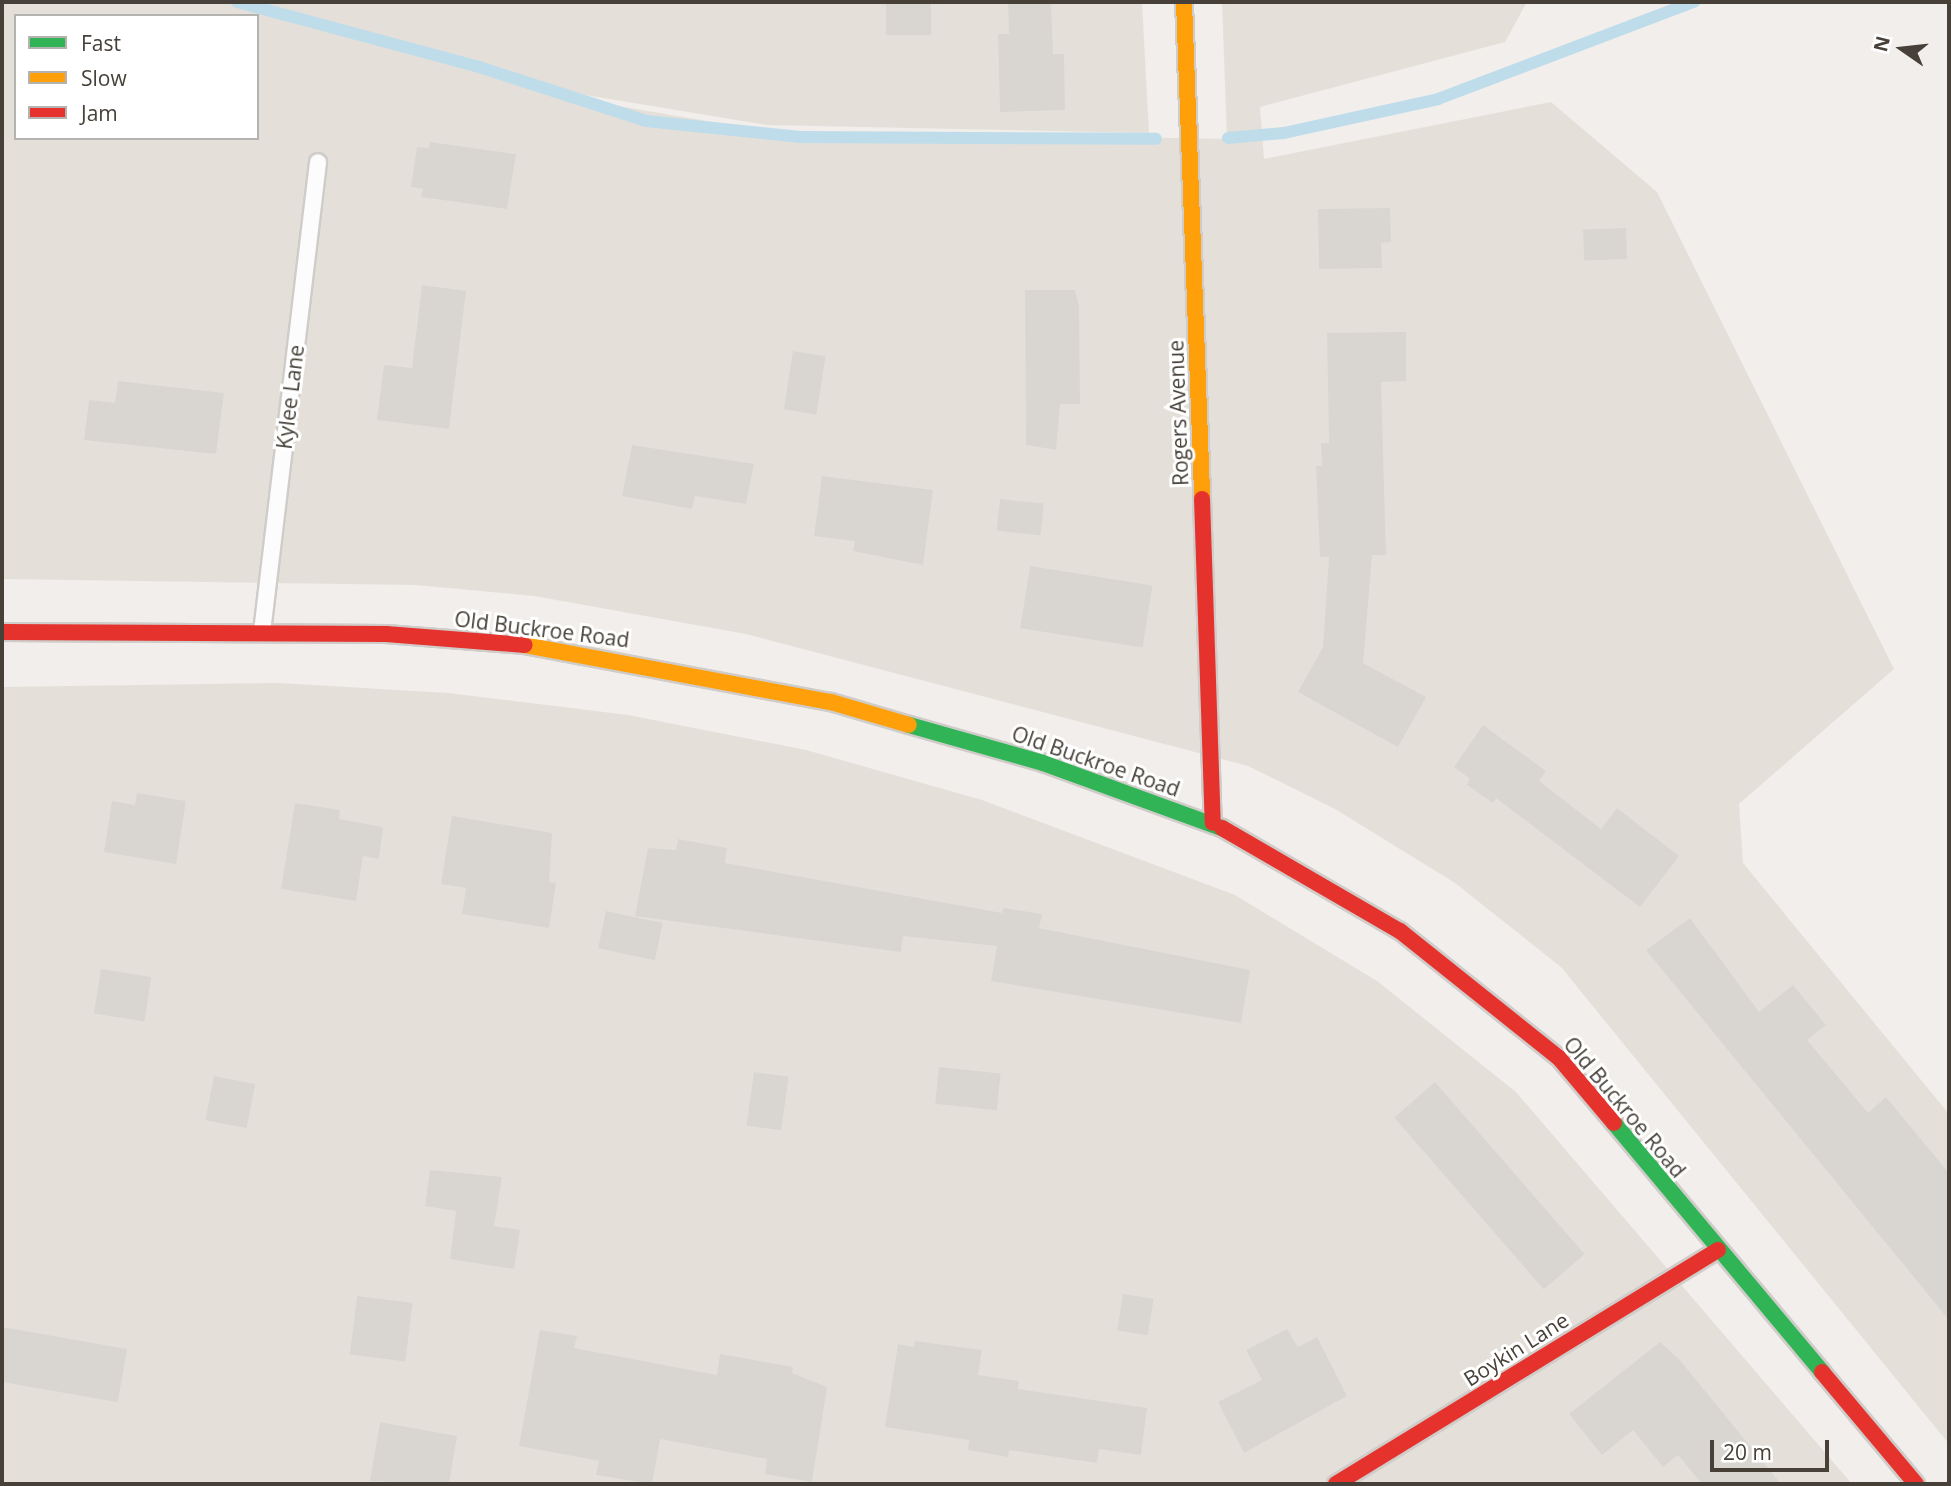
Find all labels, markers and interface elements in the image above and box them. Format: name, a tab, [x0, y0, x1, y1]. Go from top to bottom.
legend	[14, 14, 259, 140]
north arrow	[1867, 14, 1937, 84]
text: Fast	[81, 29, 121, 57]
text: N	[1867, 33, 1896, 55]
text: Slow	[81, 64, 127, 92]
text: Jam	[81, 99, 118, 127]
street label: Rogers Avenue	[1163, 340, 1193, 486]
street label: Kylee Lane	[271, 343, 309, 451]
street label: Old Buckroe Road	[453, 606, 631, 652]
street label: Old Buckroe Road	[1009, 720, 1183, 802]
street label: Old Buckroe Road	[1559, 1031, 1691, 1183]
street label: Boykin Lane	[1459, 1307, 1573, 1391]
scale bar	[1713, 1426, 1832, 1470]
text: 20 m	[1723, 1438, 1772, 1466]

